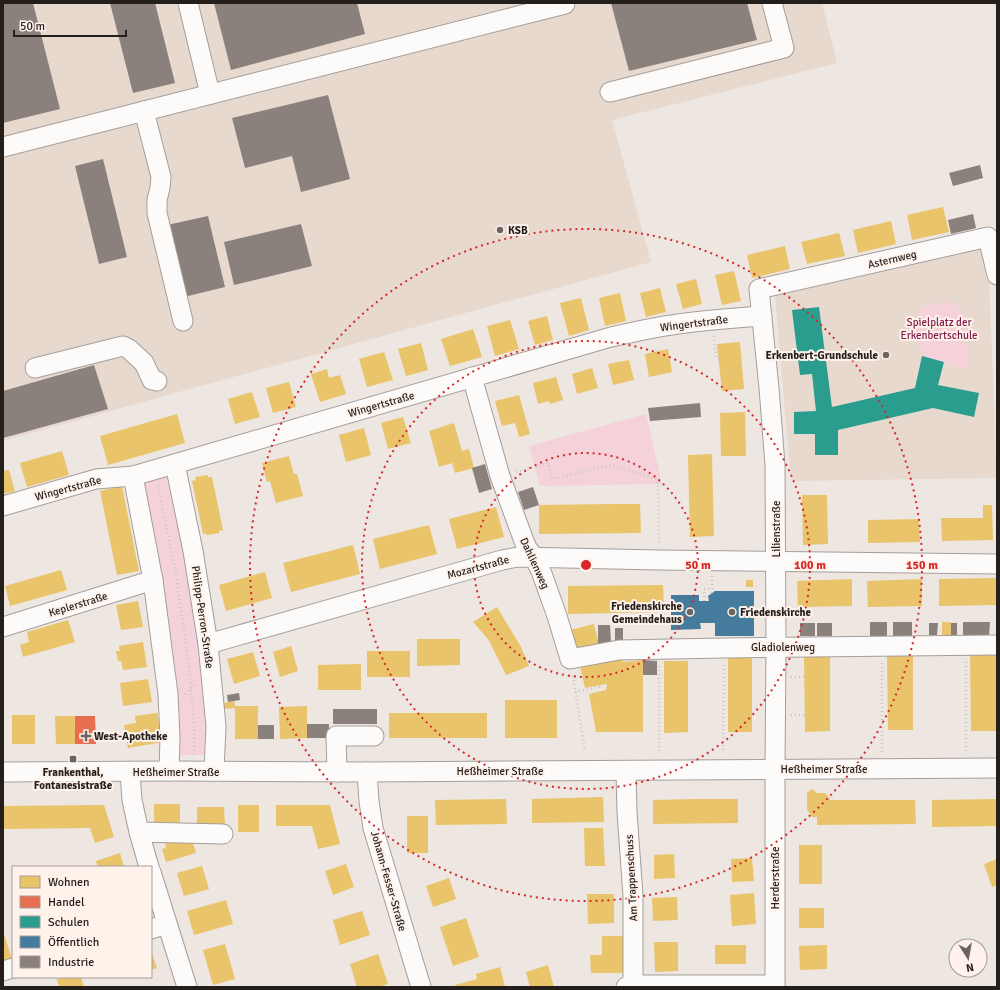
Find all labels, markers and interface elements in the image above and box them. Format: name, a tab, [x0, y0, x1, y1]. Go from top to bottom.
scale bar	[14, 12, 126, 38]
text: 50 m	[20, 19, 45, 34]
place label: KSB	[508, 224, 528, 237]
marker: KSB	[495, 225, 505, 235]
street label: Asternweg	[866, 248, 918, 271]
street label: Wingertstraße	[659, 313, 729, 334]
park label: Spielplatz der Erkenbertschule	[900, 316, 978, 342]
place label: Erkenbert-Grundschule	[765, 349, 879, 362]
marker: Erkenbert-Grundschule	[881, 350, 891, 360]
street label: Wingertstraße	[346, 389, 416, 420]
street label: Wingertstraße	[33, 473, 103, 504]
street label: Lilienstraße	[770, 501, 783, 557]
street label: Dahlienweg	[517, 535, 552, 591]
street label: Mozartstraße	[446, 553, 511, 582]
centre of rings	[579, 558, 593, 572]
text: 50 m	[685, 558, 711, 573]
text: 100 m	[794, 558, 826, 573]
text: 150 m	[906, 558, 938, 573]
street label: Philipp-Perron-Straße	[189, 565, 216, 669]
street label: Keplerstraße	[47, 589, 109, 620]
place label: Friedenskirche Gemeindehaus	[611, 600, 683, 626]
place label: Friedenskirche	[740, 606, 812, 619]
marker: Friedenskirche Gemeindehaus	[685, 607, 695, 617]
marker: Friedenskirche	[727, 607, 737, 617]
street label: Gladiolenweg	[751, 641, 815, 654]
place label: West-Apotheke	[94, 730, 168, 743]
marker: West-Apotheke	[81, 731, 91, 741]
marker: Frankenthal, Fontanesistraße	[68, 754, 78, 764]
street label: Heßheimer Straße	[781, 763, 867, 776]
street label: Heßheimer Straße	[457, 765, 543, 778]
place label: Frankenthal, Fontanesistraße	[34, 766, 113, 792]
street label: Heßheimer Straße	[133, 766, 219, 779]
street label: Johann-Fesser-Straße	[368, 829, 409, 933]
street label: Am Trappenschuss	[623, 834, 640, 922]
street label: Herderstraße	[769, 847, 782, 909]
legend	[12, 866, 152, 978]
text: Wohnen	[48, 875, 90, 890]
text: Handel	[48, 895, 85, 910]
text: Schulen	[48, 915, 89, 930]
text: Öffentlich	[48, 935, 99, 950]
north arrow	[948, 938, 988, 978]
text: Industrie	[48, 955, 94, 970]
text: N	[965, 960, 975, 974]

